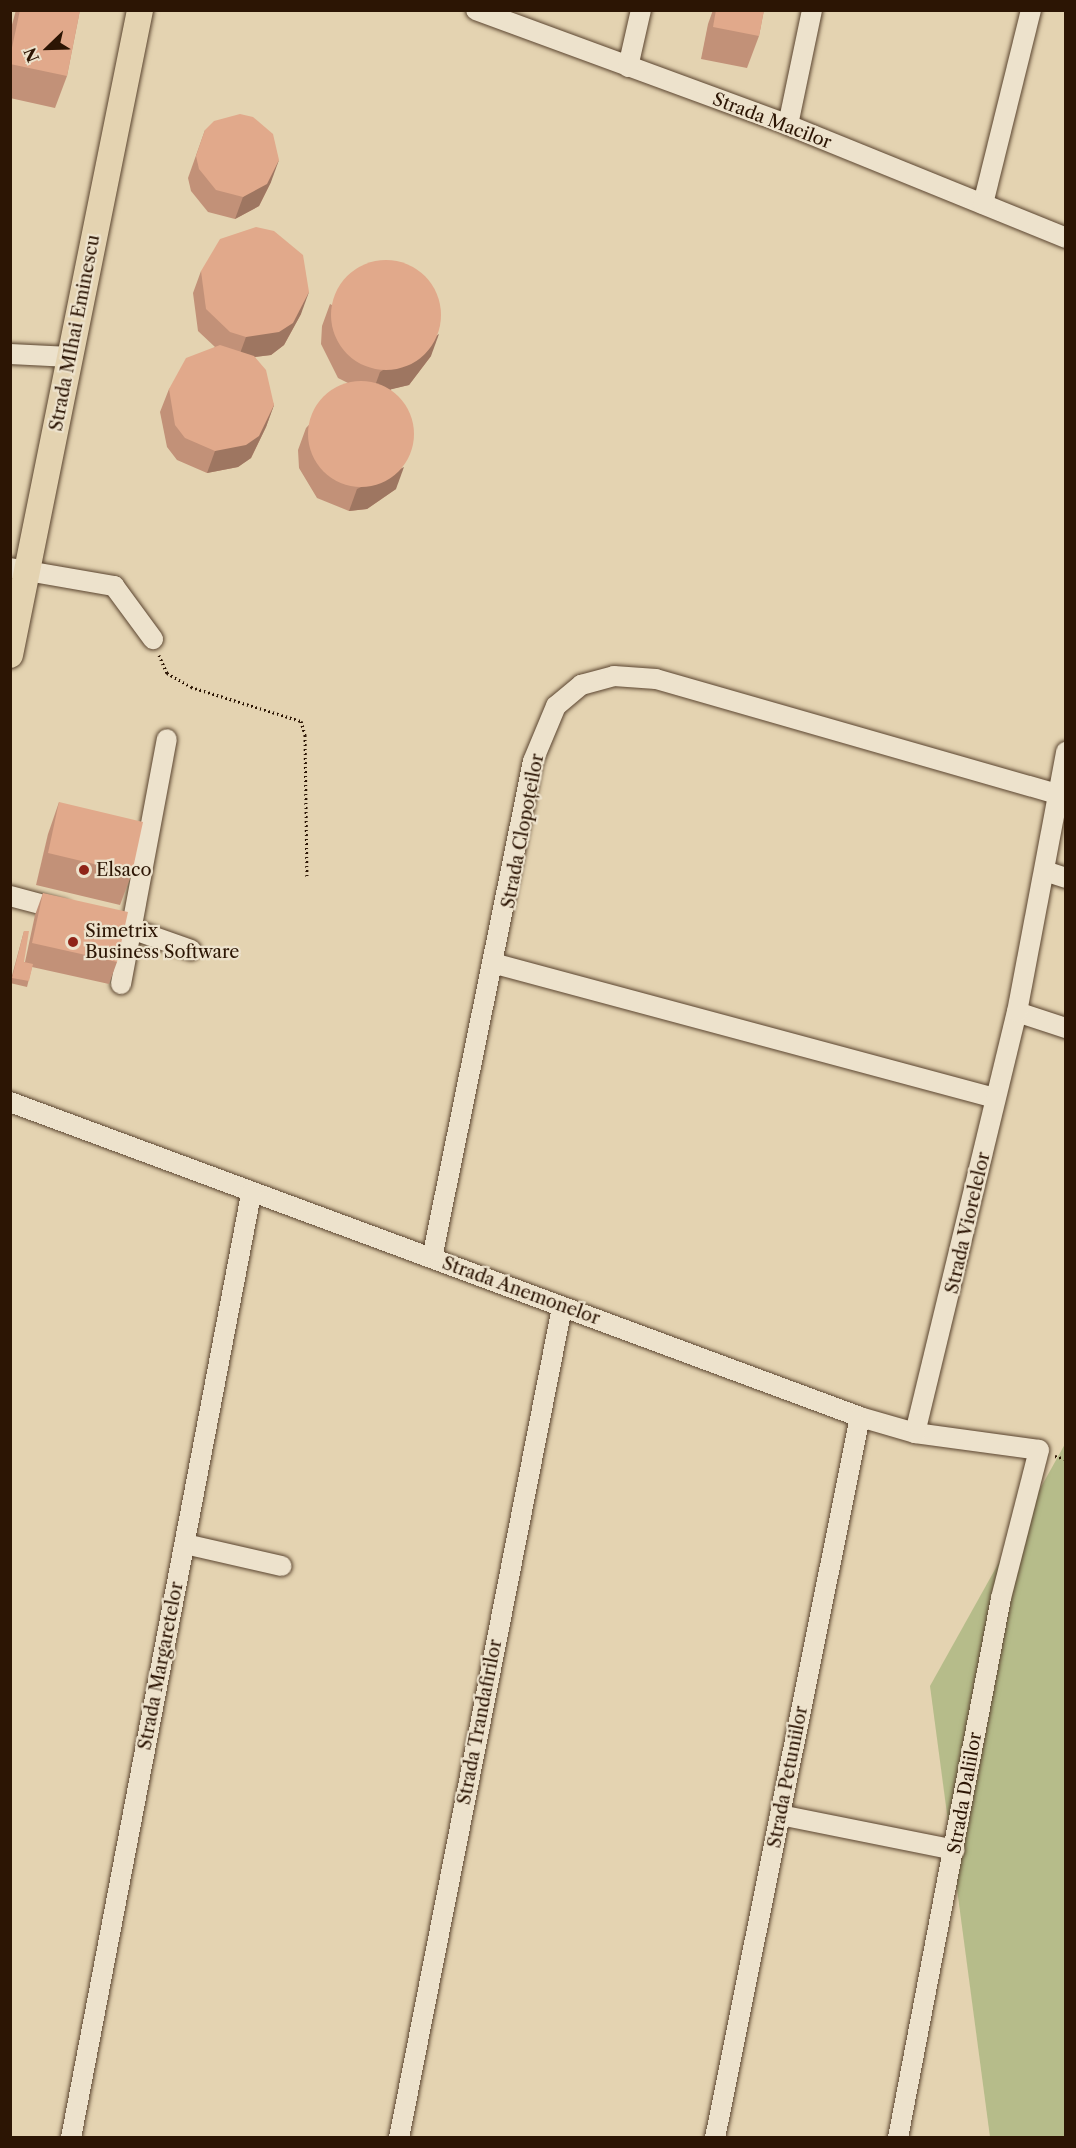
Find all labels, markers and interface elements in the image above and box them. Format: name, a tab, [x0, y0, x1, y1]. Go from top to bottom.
north arrow	[18, 18, 78, 78]
text: N	[20, 45, 43, 65]
street label: Strada Macilor	[709, 88, 835, 154]
street label: Strada MIhai Eminescu	[45, 233, 105, 433]
street label: Strada Clopoțeilor	[497, 752, 549, 910]
place label: Elsaco	[96, 859, 152, 881]
marker: Elsaco	[77, 863, 91, 877]
place label: Simetrix Business Software	[85, 921, 239, 964]
marker: Simetrix Business Software	[66, 935, 80, 949]
street label: Strada Viorelelor	[941, 1150, 995, 1296]
street label: Strada Anemonelor	[439, 1252, 603, 1330]
street label: Strada Margaretelor	[134, 1580, 188, 1752]
street label: Strada Trandafirilor	[453, 1637, 507, 1807]
street label: Strada Petuniilor	[764, 1704, 812, 1850]
street label: Strada Daliilor	[944, 1730, 986, 1856]

